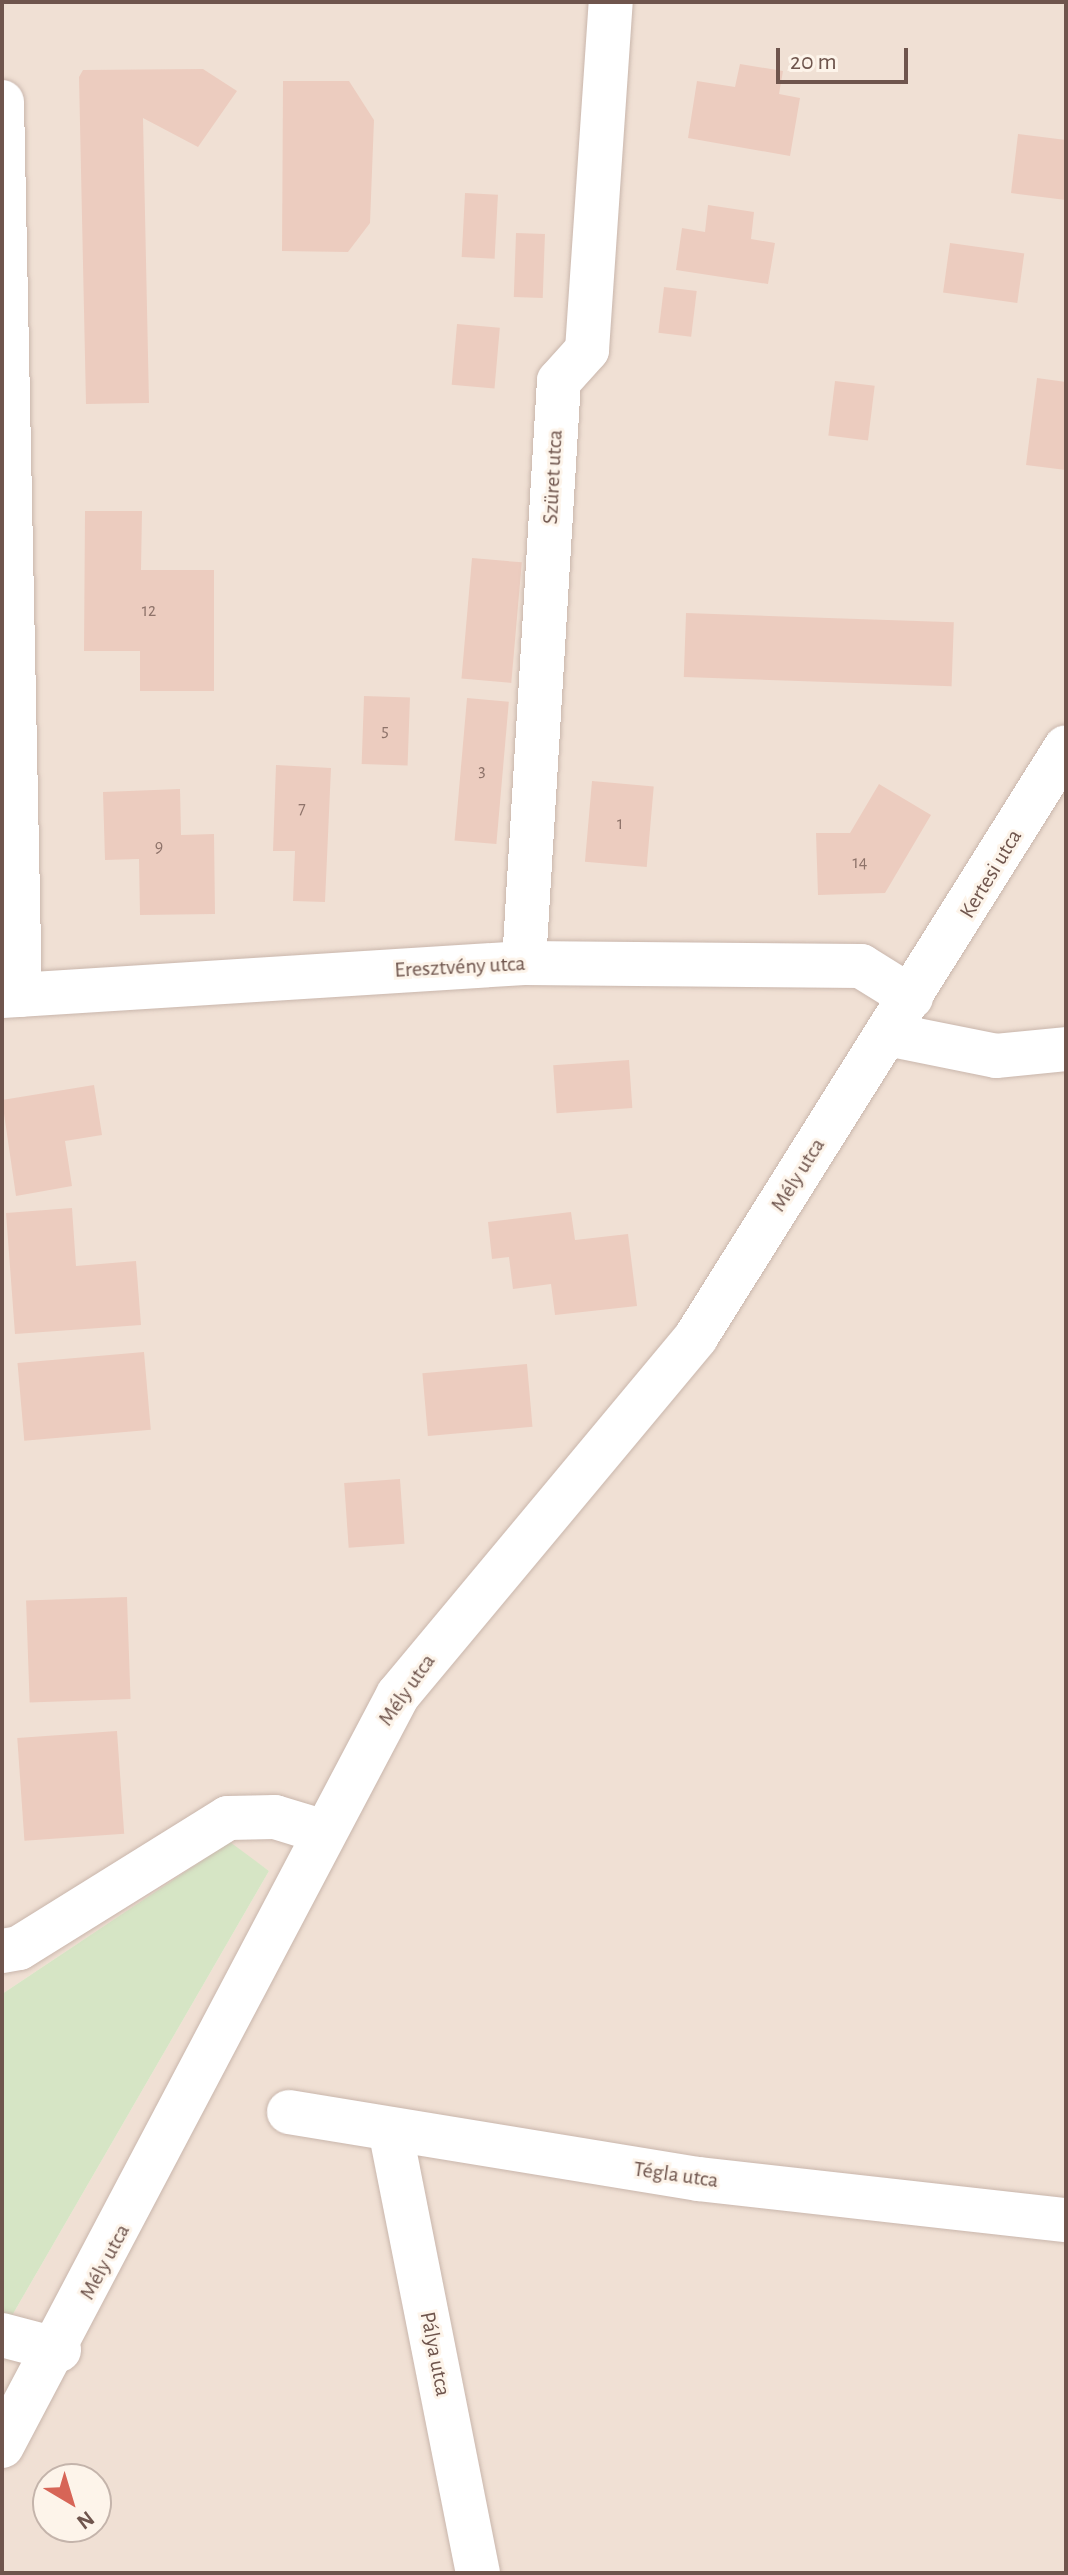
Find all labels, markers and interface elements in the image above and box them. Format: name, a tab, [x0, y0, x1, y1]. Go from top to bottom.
scale bar	[780, 32, 912, 82]
text: 20 m	[790, 50, 837, 74]
street label: Szüret utca	[537, 429, 569, 525]
house number: 12	[142, 600, 156, 622]
house number: 5	[381, 720, 389, 742]
house number: 3	[478, 760, 486, 782]
house number: 7	[298, 798, 306, 820]
house number: 1	[617, 813, 623, 835]
street label: Kertesi utca	[954, 825, 1028, 923]
house number: 9	[155, 836, 163, 858]
house number: 14	[853, 852, 867, 874]
street label: Eresztvény utca	[394, 950, 526, 984]
street label: Mély utca	[765, 1133, 831, 1217]
street label: Mély utca	[373, 1649, 441, 1731]
street label: Tégla utca	[632, 2156, 720, 2194]
street label: Mély utca	[74, 2220, 136, 2304]
street label: Pálya utca	[414, 2309, 456, 2399]
north arrow	[32, 2463, 112, 2543]
text: N	[73, 2507, 98, 2534]

